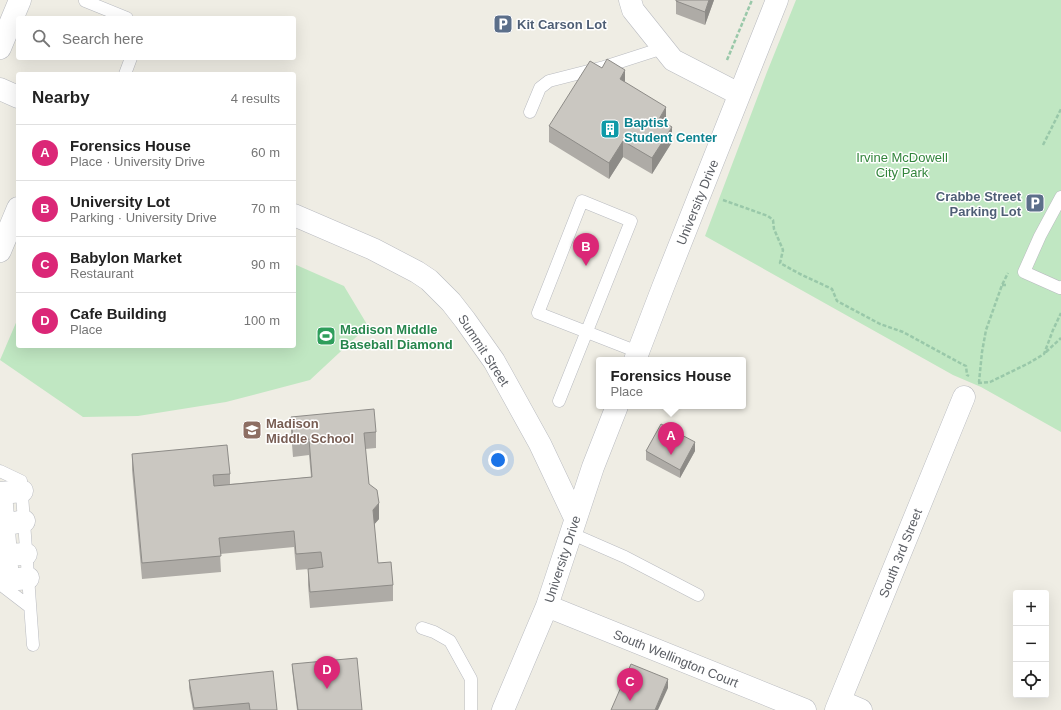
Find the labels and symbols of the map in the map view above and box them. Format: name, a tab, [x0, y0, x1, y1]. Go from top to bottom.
parking icon: Kit Carson Lot	[492, 13, 514, 35]
place label: Kit Carson Lot	[517, 17, 607, 32]
place label: Baptist Student Center	[624, 115, 717, 145]
building icon: Baptist Student Center	[599, 118, 621, 140]
park label: Irvine McDowell City Park	[856, 150, 948, 180]
street label: University Drive	[673, 157, 721, 247]
place label: Crabbe Street Parking Lot	[936, 189, 1022, 219]
parking icon: Crabbe Street Parking Lot	[1024, 192, 1046, 214]
pin: B	[573, 233, 599, 266]
street label: Summit Street	[455, 312, 513, 389]
place label: Madison Middle Baseball Diamond	[340, 322, 453, 352]
sports icon: Madison Middle Baseball Diamond	[315, 325, 337, 347]
place label: Madison Middle School	[266, 416, 354, 446]
school or university icon: Madison Middle School	[241, 419, 263, 441]
pin: A	[658, 422, 684, 455]
your location	[488, 450, 508, 470]
street label: South 3rd Street	[876, 506, 925, 600]
street label: University Drive	[541, 514, 584, 605]
street label: South Wellington Court	[611, 626, 741, 690]
pin: D	[314, 656, 340, 689]
pin: C	[617, 668, 643, 701]

